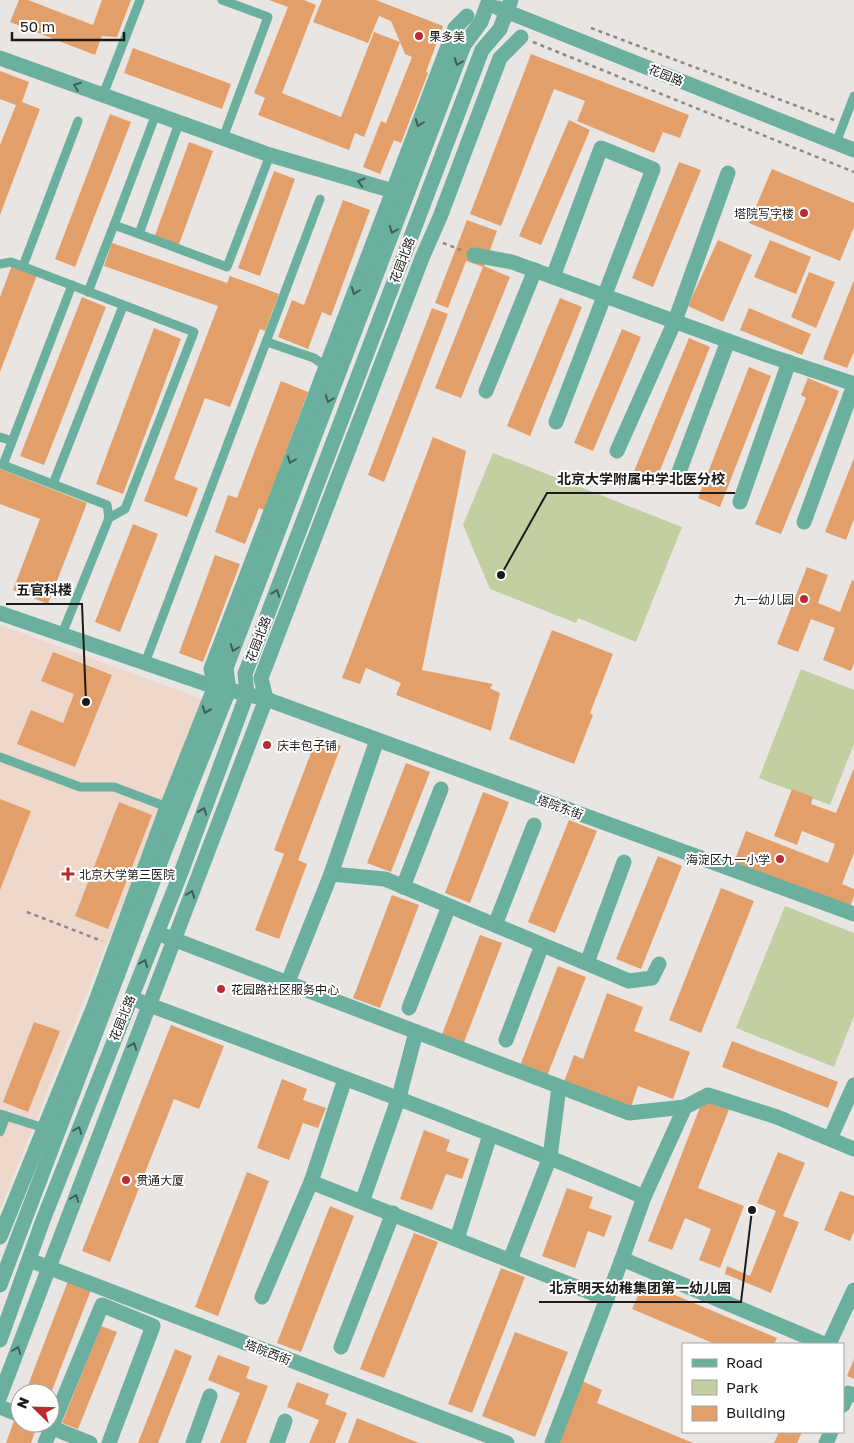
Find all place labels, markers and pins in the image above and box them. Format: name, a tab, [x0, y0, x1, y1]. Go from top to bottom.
place label: 果多美	[429, 29, 465, 44]
marker: 果多美	[413, 30, 425, 42]
place label: 塔院写字楼	[734, 206, 794, 221]
marker: 塔院写字楼	[798, 207, 810, 219]
callout: 北京大学附属中学北医分校	[547, 464, 735, 493]
callout: 五官科楼	[6, 575, 82, 604]
place label: 九一幼儿园	[734, 592, 794, 607]
marker: 九一幼儿园	[798, 593, 810, 605]
place label: 庆丰包子铺	[277, 738, 337, 753]
marker: 庆丰包子铺	[261, 739, 273, 751]
place label: 海淀区九一小学	[686, 852, 770, 867]
marker: 海淀区九一小学	[774, 853, 786, 865]
marker: 北京大学第三医院	[61, 867, 75, 881]
place label: 北京大学第三医院	[79, 867, 175, 882]
place label: 花园路社区服务中心	[231, 982, 339, 997]
marker: 花园路社区服务中心	[215, 983, 227, 995]
place label: 贯通大厦	[136, 1173, 184, 1188]
marker: 贯通大厦	[120, 1174, 132, 1186]
callout: 北京明天幼稚集团第一幼儿园	[539, 1273, 741, 1302]

